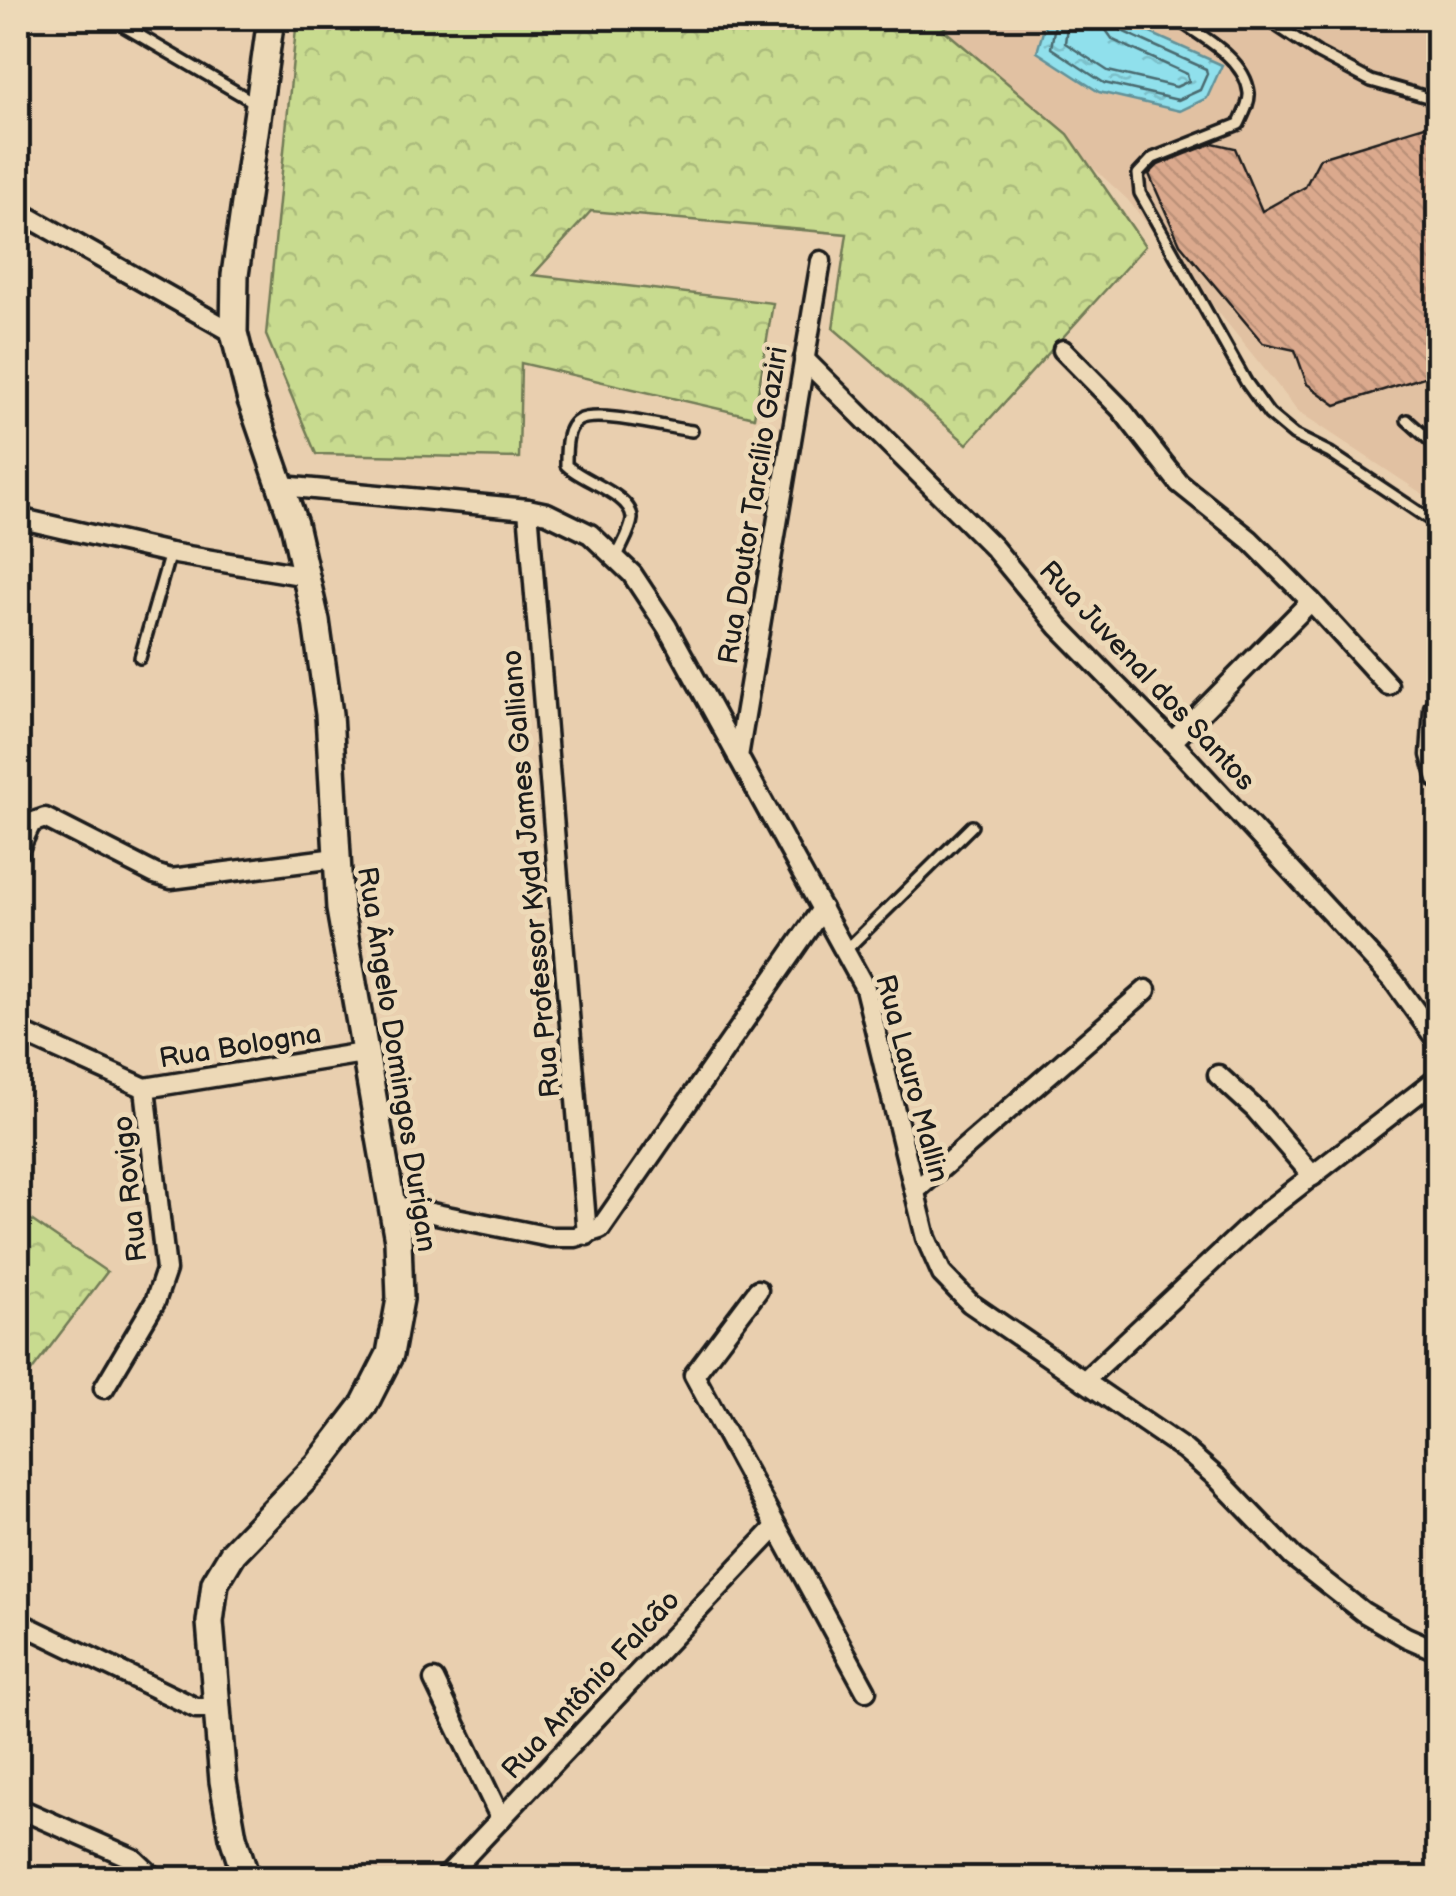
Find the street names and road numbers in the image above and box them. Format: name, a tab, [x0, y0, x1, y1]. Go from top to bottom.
street label: Rua Doutor Tarcílio Gaziri	[712, 344, 795, 666]
street label: Rua Juvenal dos Santos	[1032, 554, 1262, 798]
street label: Rua Professor Kydd James Galliano	[495, 649, 568, 1099]
street label: Rua Ângelo Domingos Durigan	[350, 864, 444, 1254]
street label: Rua Lauro Mallin	[868, 971, 955, 1186]
street label: Rua Bologna	[157, 1017, 324, 1076]
street label: Rua Rovigo	[106, 1114, 155, 1264]
street label: Rua Antônio Falcão	[495, 1584, 687, 1786]

